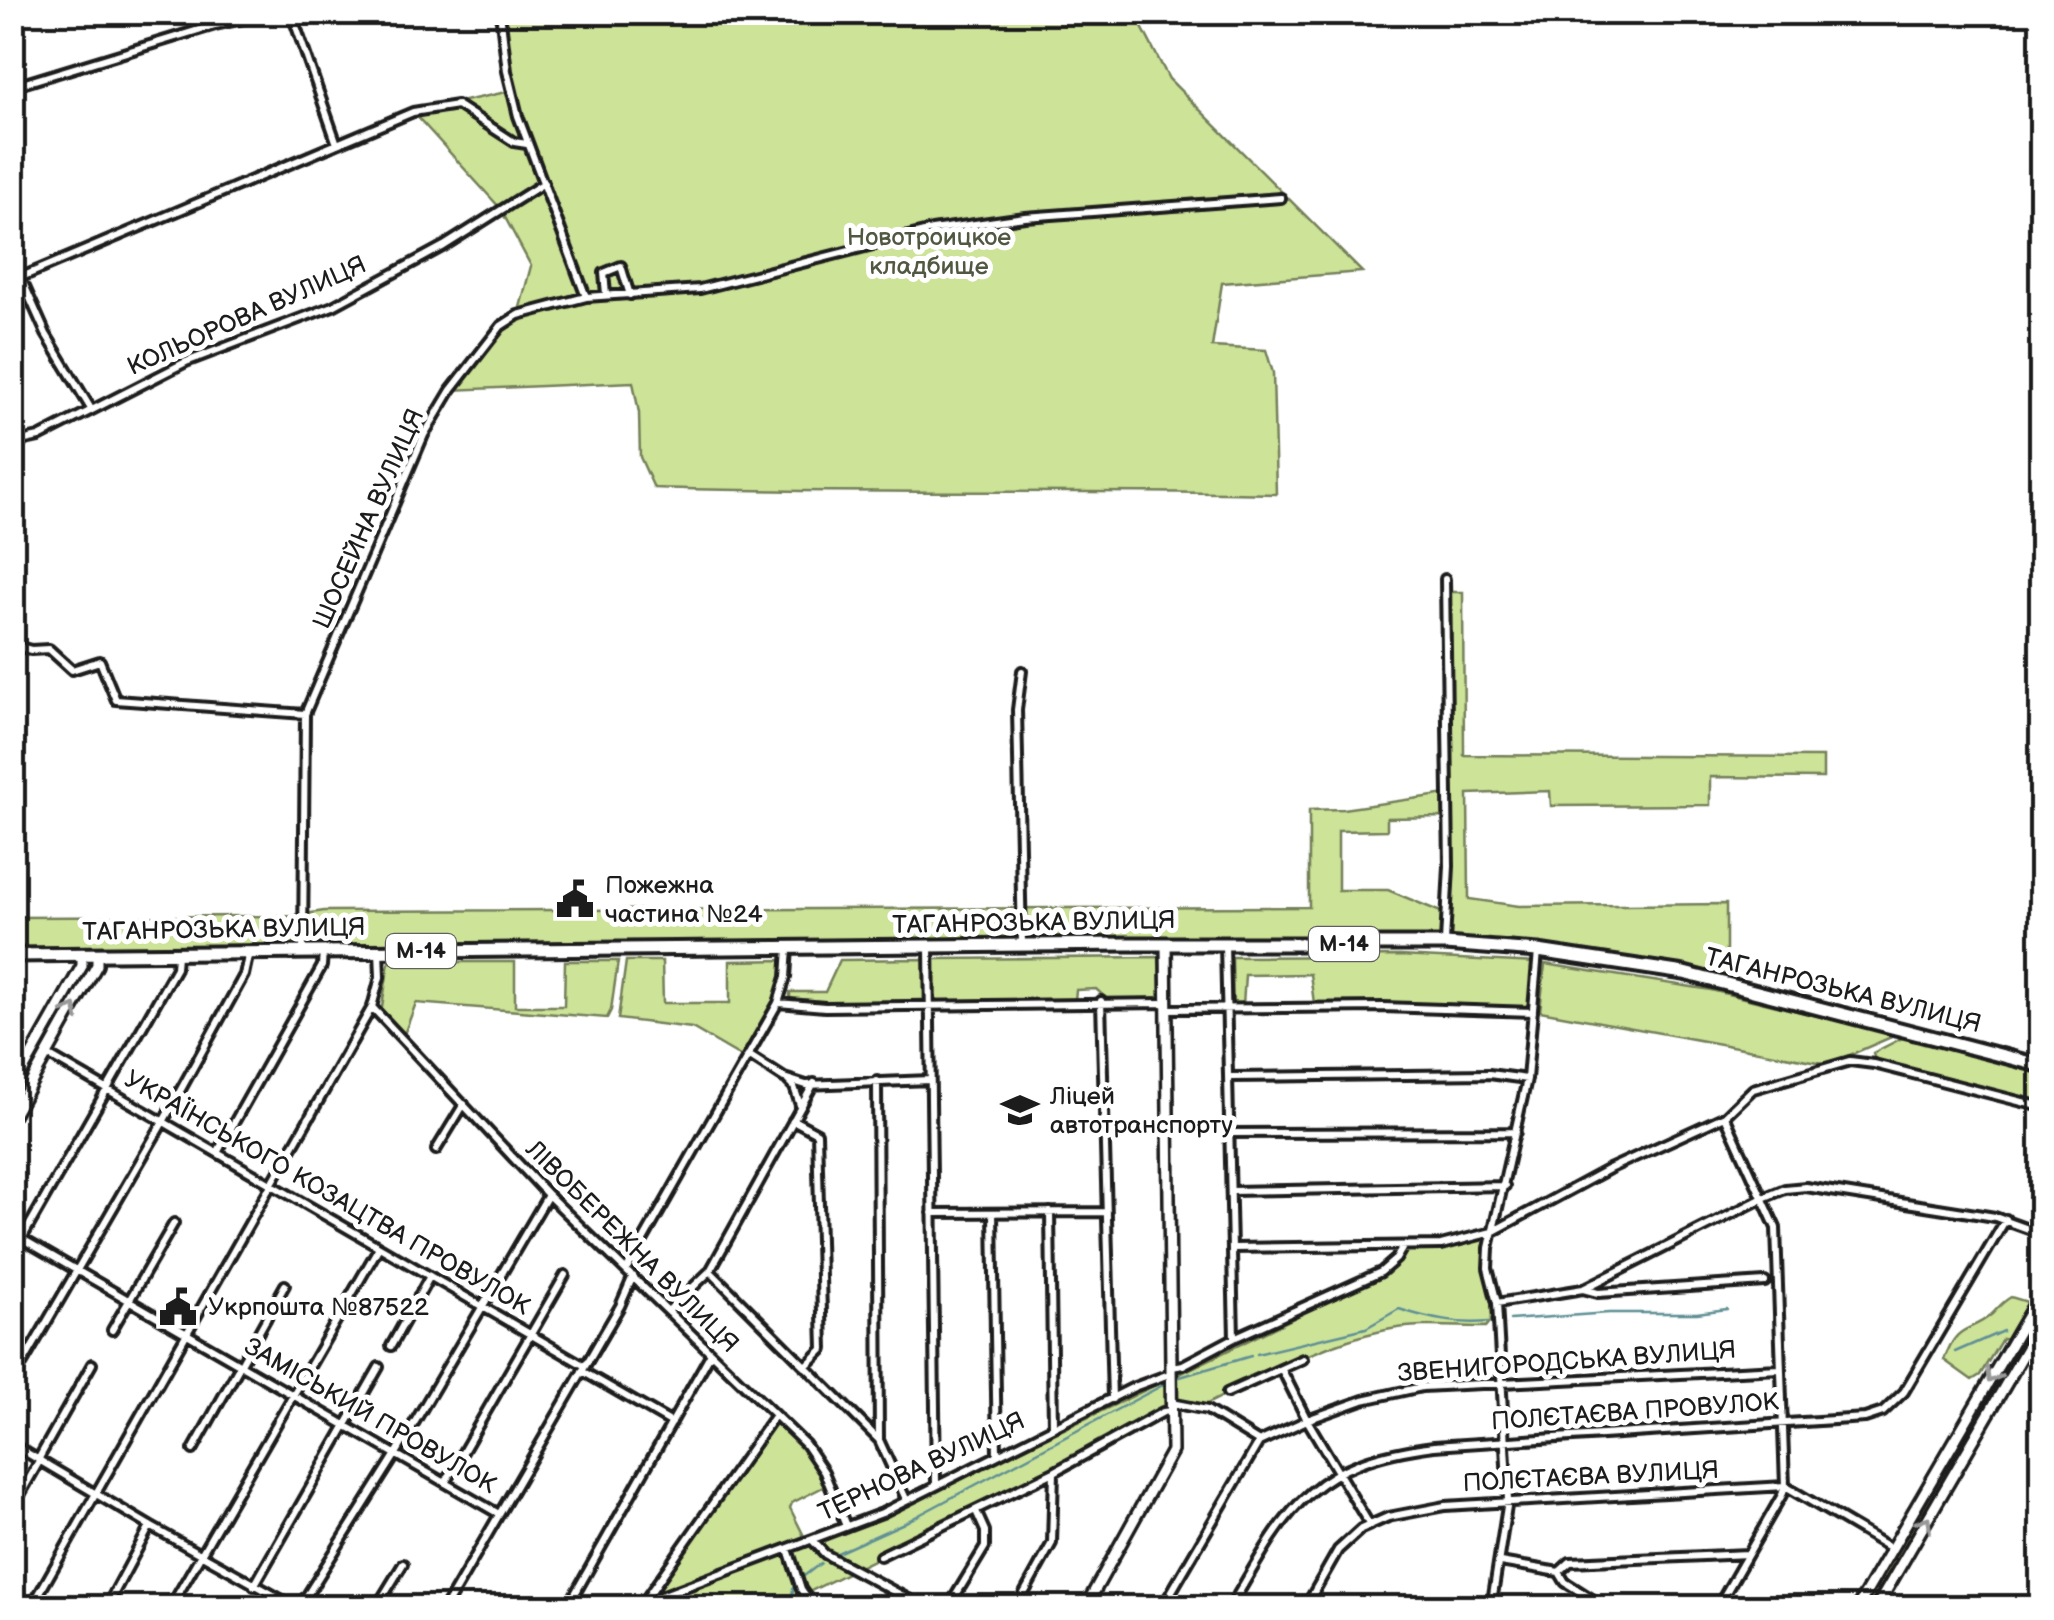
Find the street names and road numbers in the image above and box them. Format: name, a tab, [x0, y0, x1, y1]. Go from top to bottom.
street label: КОЛЬОРОВА ВУЛИЦЯ	[123, 249, 371, 383]
street label: ШОСЕЙНА ВУЛИЦЯ	[307, 404, 431, 634]
street label: ТАГАНРОЗЬКА ВУЛИЦЯ	[892, 905, 1176, 941]
street label: ТАГАНРОЗЬКА ВУЛИЦЯ	[82, 912, 366, 948]
road number: М-14	[1309, 927, 1379, 961]
road number: М-14	[386, 934, 456, 968]
street label: ТАГАНРОЗЬКА ВУЛИЦЯ	[1702, 942, 1984, 1040]
street label: УКРАЇНСЬКОГО КОЗАЦТВА ПРОВУЛОК	[119, 1064, 536, 1323]
street label: ЛІВОБЕРЕЖНА ВУЛИЦЯ	[518, 1133, 745, 1360]
street label: ЗАМІСЬКИЙ ПРОВУЛОК	[239, 1331, 502, 1501]
street label: ЗВЕНИГОРОДСЬКА ВУЛИЦЯ	[1397, 1335, 1737, 1389]
street label: ПОЛЄТАЄВА ПРОВУЛОК	[1490, 1386, 1781, 1438]
street label: ТЕРНОВА ВУЛИЦЯ	[814, 1406, 1030, 1528]
street label: ПОЛЄТАЄВА ВУЛИЦЯ	[1462, 1455, 1720, 1499]

